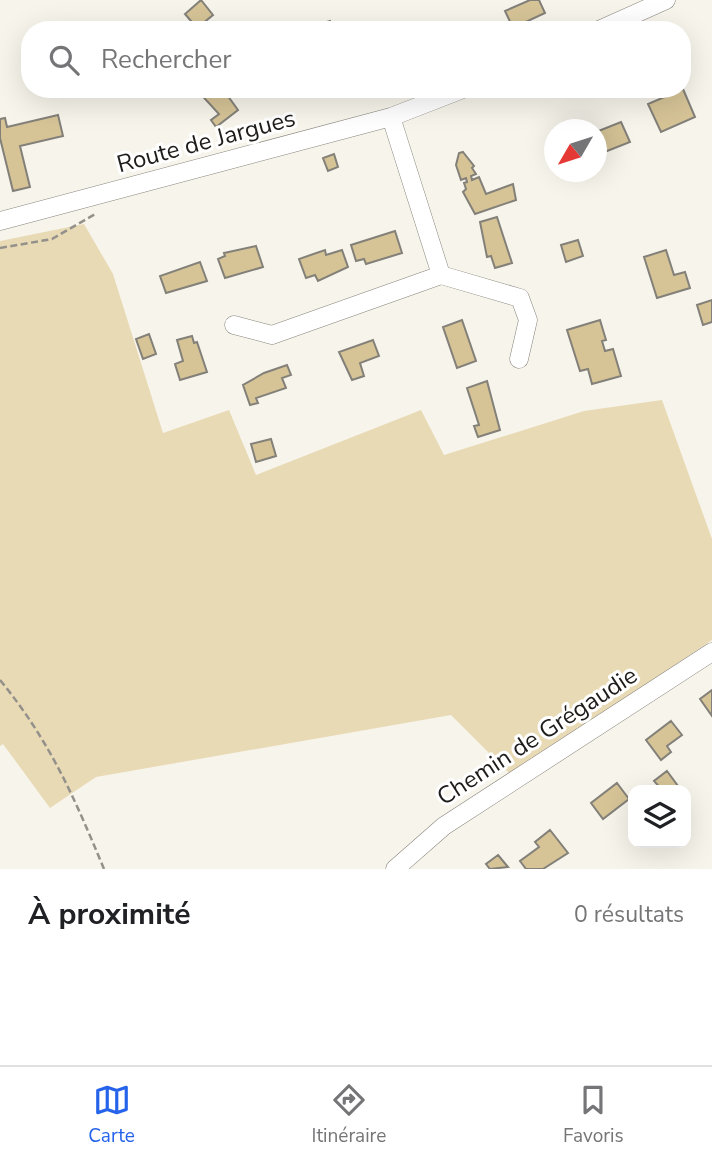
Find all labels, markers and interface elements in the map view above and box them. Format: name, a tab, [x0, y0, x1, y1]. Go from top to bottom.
search box	[21, 21, 691, 98]
icon: search	[45, 41, 83, 79]
text: Rechercher	[101, 42, 232, 77]
street label: Route de Jargues	[113, 102, 299, 180]
north arrow	[544, 119, 607, 182]
street label: Chemin de Grégaudie	[431, 659, 643, 813]
map controls	[628, 785, 691, 848]
button: layers	[628, 785, 691, 848]
text: À proximité	[28, 894, 190, 935]
text: 0 résultats	[574, 899, 684, 930]
tab: Carte	[88, 1081, 135, 1149]
tab: Itinéraire	[312, 1081, 386, 1149]
tab: Favoris	[563, 1081, 624, 1149]

